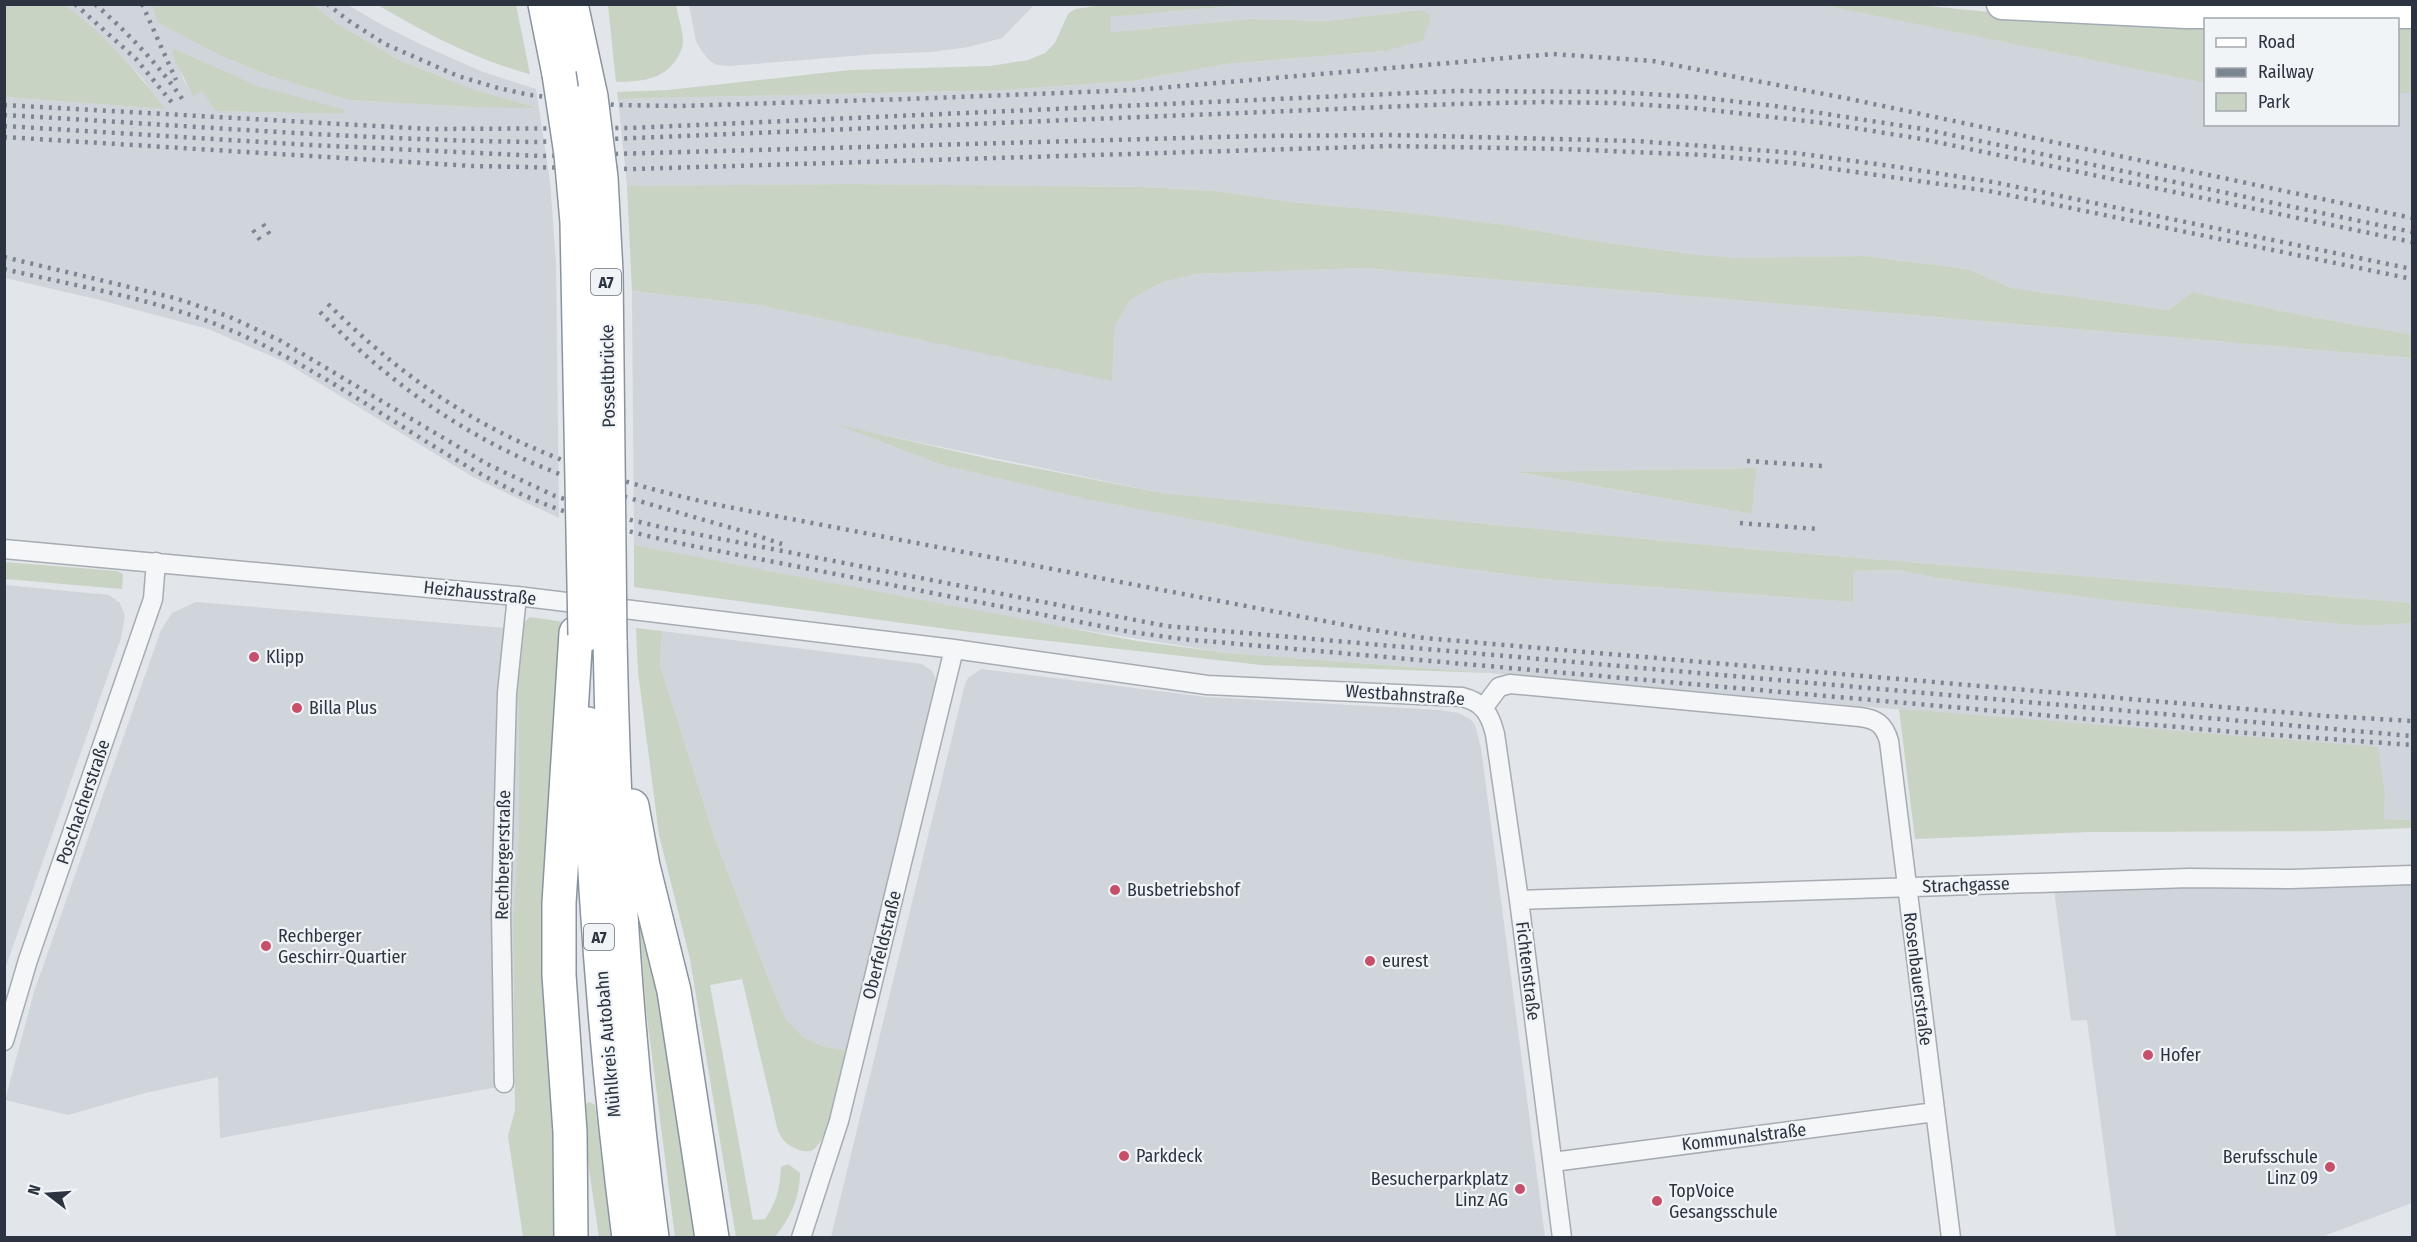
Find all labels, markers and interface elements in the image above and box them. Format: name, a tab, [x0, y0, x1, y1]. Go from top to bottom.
legend	[2204, 18, 2399, 126]
text: Road	[2258, 31, 2295, 53]
text: Railway	[2258, 61, 2314, 83]
text: Park	[2258, 91, 2291, 113]
road number: A7	[591, 269, 621, 295]
street label: Posseltbrücke	[596, 324, 620, 428]
street label: Heizhausstraße	[423, 576, 538, 610]
place label: Klipp	[266, 646, 304, 668]
marker: Klipp	[247, 650, 261, 664]
street label: Westbahnstraße	[1345, 680, 1466, 710]
place label: Billa Plus	[309, 697, 377, 719]
marker: Billa Plus	[290, 701, 304, 715]
street label: Poschacherstraße	[51, 736, 115, 867]
street label: Rechbergerstraße	[491, 790, 515, 920]
street label: Strachgasse	[1922, 872, 2010, 898]
place label: Busbetriebshof	[1127, 879, 1241, 901]
marker: Busbetriebshof	[1108, 883, 1122, 897]
street label: Oberfeldstraße	[858, 888, 906, 1002]
street label: Rosenbauerstraße	[1899, 911, 1937, 1047]
street label: Fichtenstraße	[1511, 920, 1545, 1022]
road number: A7	[584, 924, 614, 950]
place label: Rechberger Geschirr-Quartier	[278, 925, 407, 968]
marker: Rechberger Geschirr-Quartier	[259, 939, 273, 953]
place label: eurest	[1382, 950, 1429, 972]
marker: eurest	[1363, 954, 1377, 968]
street label: Mühlkreis Autobahn	[591, 970, 625, 1118]
place label: Hofer	[2160, 1044, 2202, 1066]
marker: Hofer	[2141, 1048, 2155, 1062]
street label: Kommunalstraße	[1680, 1118, 1808, 1156]
place label: Parkdeck	[1136, 1145, 1203, 1167]
place label: Berufsschule Linz 09	[2223, 1146, 2318, 1189]
marker: Parkdeck	[1117, 1149, 1131, 1163]
marker: Berufsschule Linz 09	[2323, 1160, 2337, 1174]
north arrow	[18, 1164, 78, 1224]
place label: Besucherparkplatz Linz AG	[1371, 1168, 1508, 1211]
place label: TopVoice Gesangsschule	[1669, 1180, 1778, 1223]
text: N	[24, 1182, 45, 1197]
marker: Besucherparkplatz Linz AG	[1513, 1182, 1527, 1196]
marker: TopVoice Gesangsschule	[1650, 1194, 1664, 1208]

